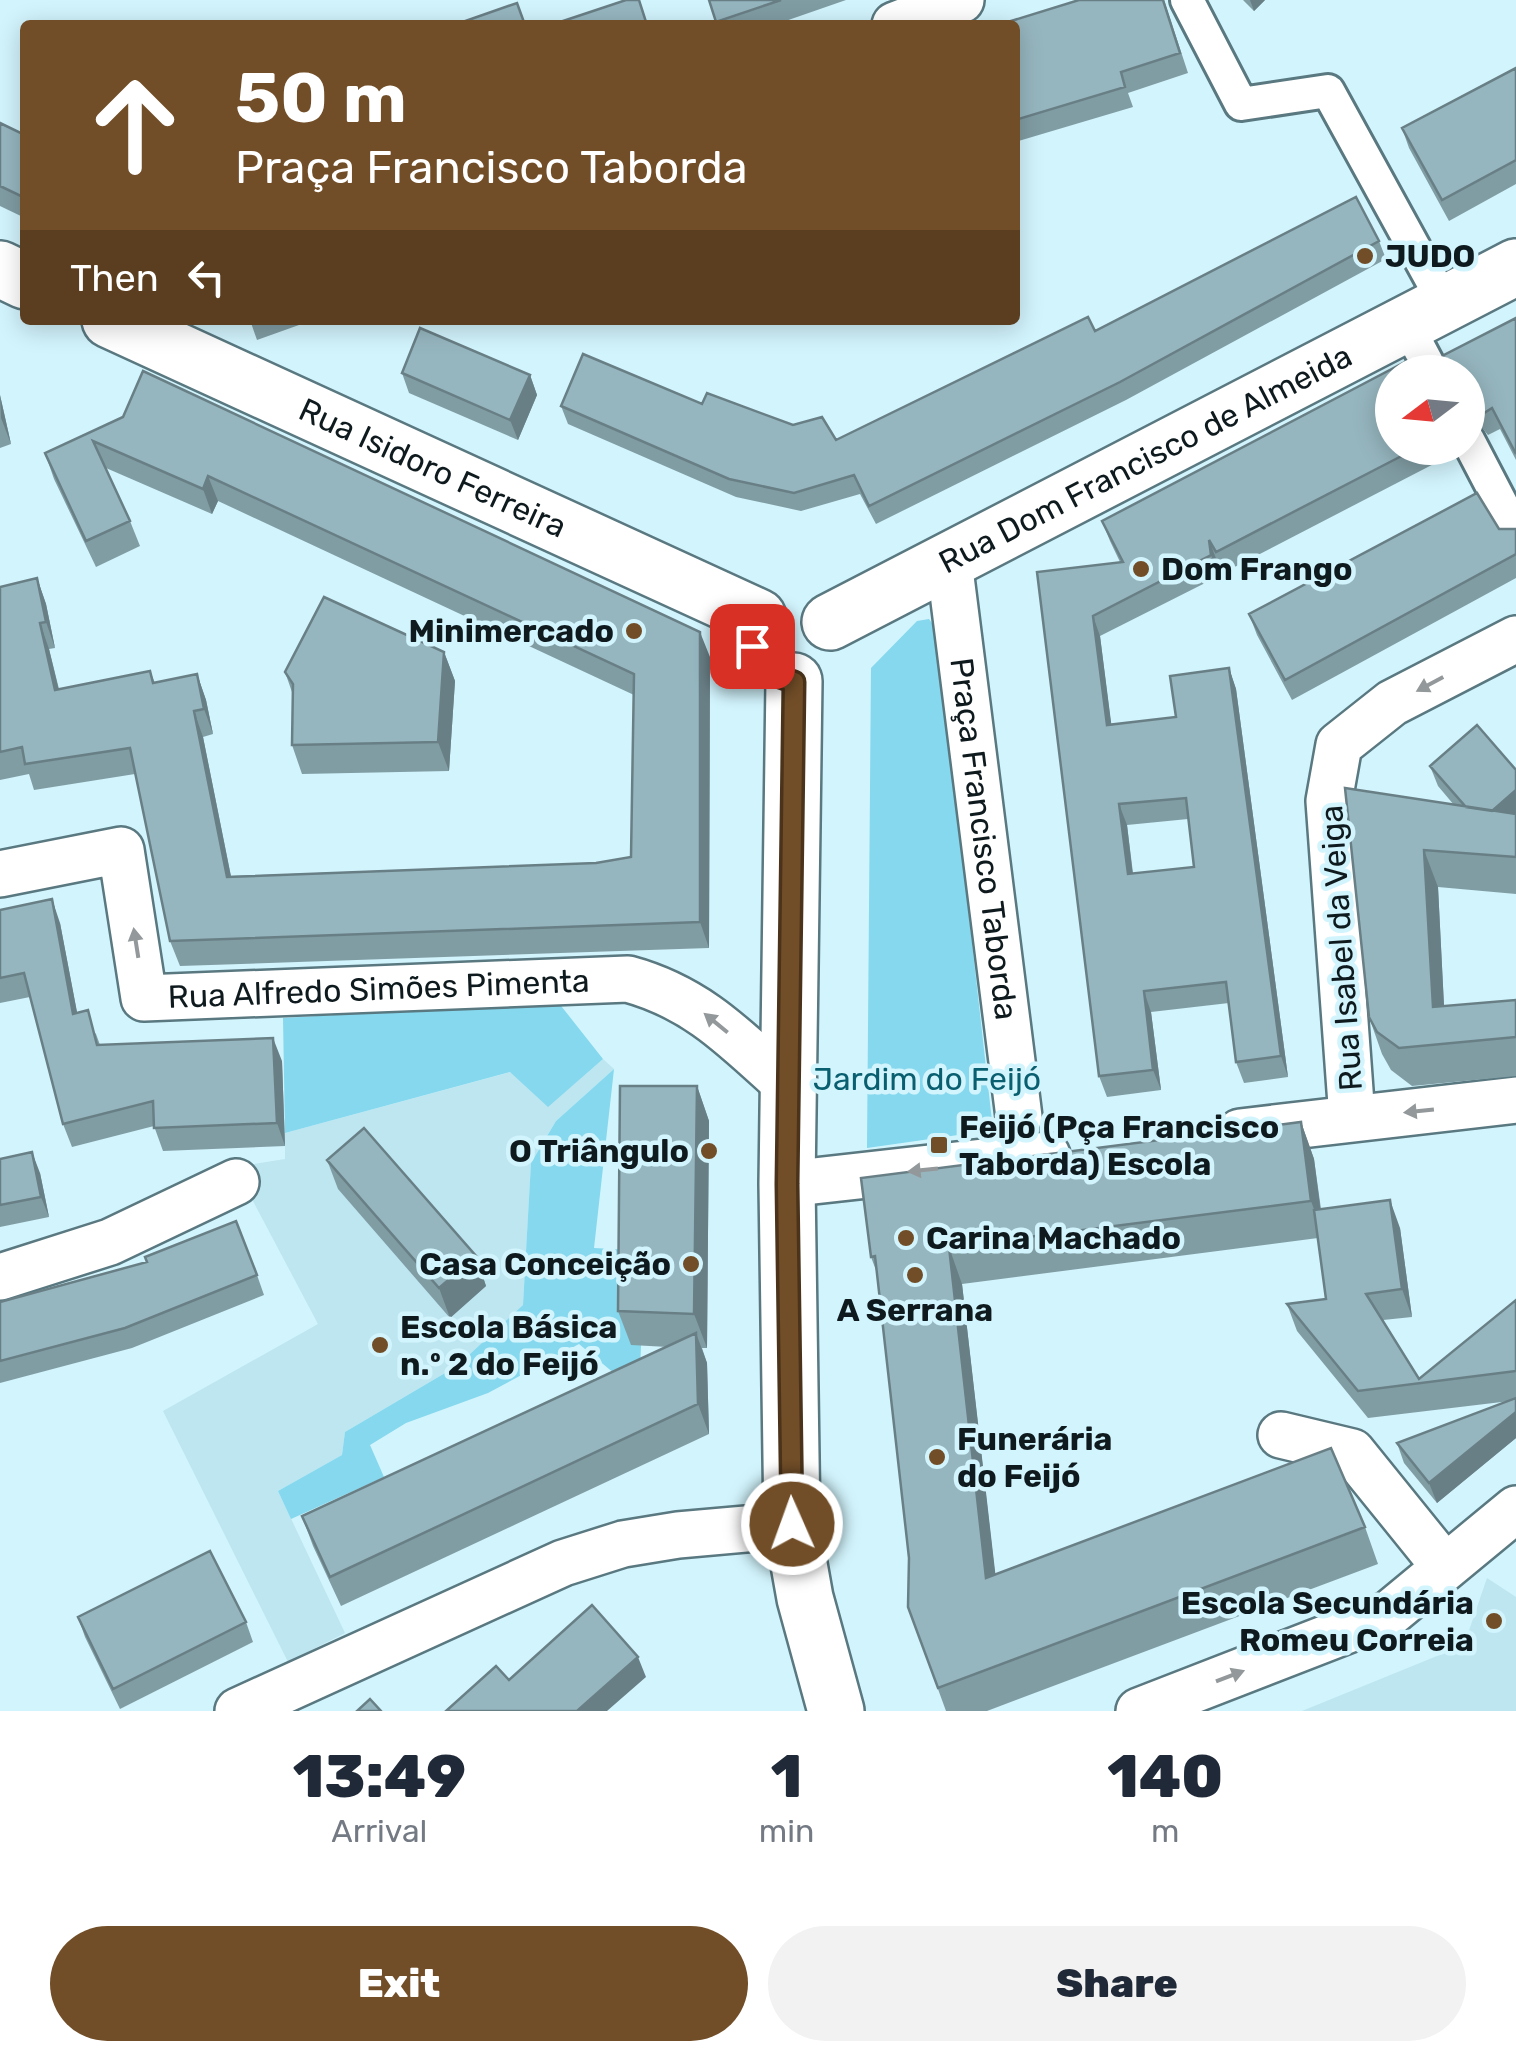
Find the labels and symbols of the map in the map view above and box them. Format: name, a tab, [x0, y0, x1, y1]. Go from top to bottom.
place label: JUDO	[1385, 237, 1475, 275]
marker: JUDO	[1354, 245, 1376, 267]
street label: Rua Dom Francisco de Almeida	[933, 336, 1358, 581]
north arrow	[1375, 355, 1485, 465]
street label: Rua Isidoro Ferreira	[293, 390, 572, 546]
place label: Dom Frango	[1161, 550, 1353, 588]
marker: Dom Frango	[1130, 558, 1152, 580]
pin	[710, 604, 795, 689]
place label: Minimercado	[408, 612, 614, 650]
marker: Minimercado	[623, 620, 645, 642]
street label: Praça Francisco Taborda	[942, 656, 1026, 1022]
one-way arrow	[1415, 675, 1444, 692]
street label: Rua Isabel da Veiga	[1312, 804, 1370, 1092]
one-way arrow	[128, 927, 143, 958]
street label: Rua Alfredo Simões Pimenta	[167, 962, 590, 1016]
one-way arrow	[704, 1013, 729, 1034]
park label: Jardim do Feijó	[813, 1060, 1041, 1098]
one-way arrow	[1403, 1103, 1435, 1119]
place label: Feijó (Pça Francisco Taborda) Escola	[959, 1108, 1279, 1183]
place label: O Triângulo	[509, 1132, 689, 1170]
marker: Feijó (Pça Francisco Taborda) Escola	[928, 1134, 950, 1156]
marker: O Triângulo	[698, 1140, 720, 1162]
one-way arrow	[906, 1162, 938, 1178]
place label: Carina Machado	[926, 1219, 1181, 1257]
marker: Carina Machado	[895, 1227, 917, 1249]
place label: Casa Conceição	[419, 1245, 671, 1283]
marker: Casa Conceição	[680, 1253, 702, 1275]
marker: A Serrana	[904, 1264, 926, 1286]
place label: A Serrana	[837, 1291, 993, 1329]
place label: Escola Básica n.º 2 do Feijó	[400, 1308, 617, 1383]
marker: Escola Básica n.º 2 do Feijó	[369, 1334, 391, 1356]
place label: Funerária do Feijó	[957, 1420, 1112, 1495]
marker: Funerária do Feijó	[926, 1446, 948, 1468]
position arrow	[740, 1472, 844, 1576]
place label: Escola Secundária Romeu Correia	[1181, 1584, 1474, 1659]
marker: Escola Secundária Romeu Correia	[1483, 1610, 1505, 1632]
one-way arrow	[1215, 1667, 1245, 1683]

